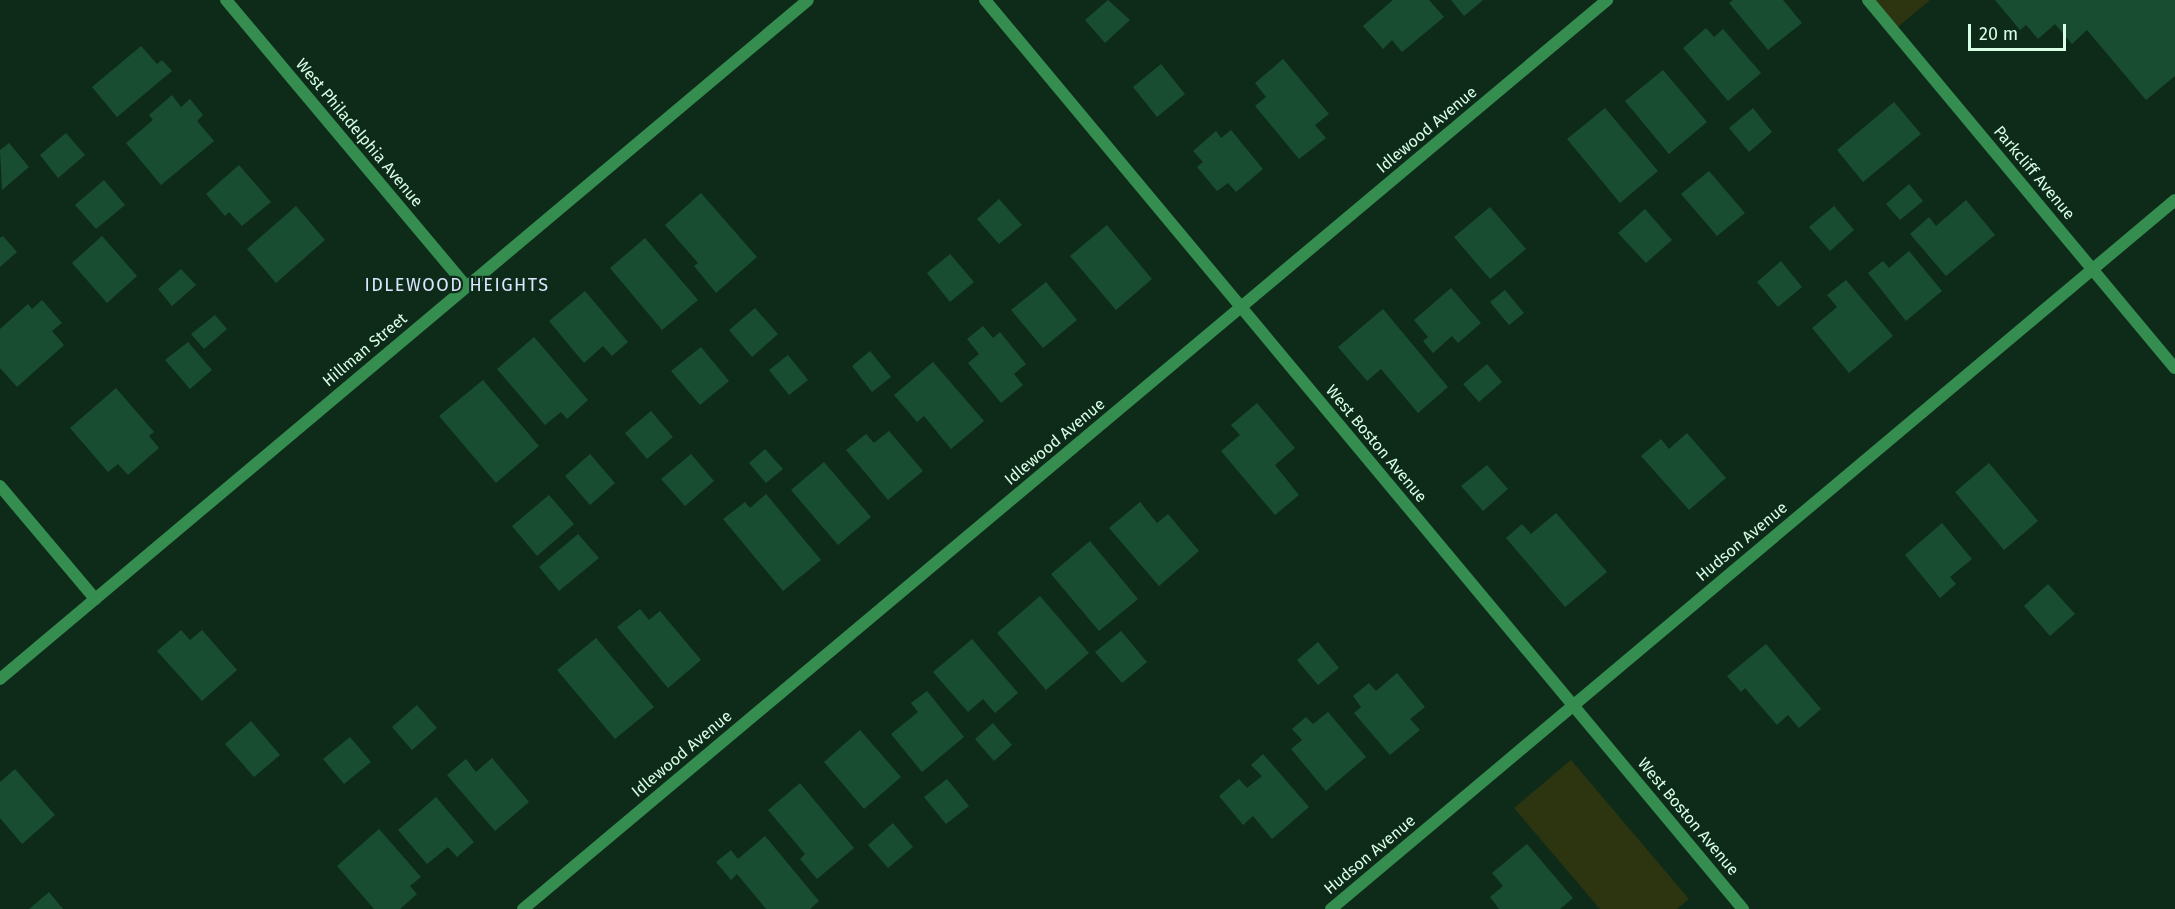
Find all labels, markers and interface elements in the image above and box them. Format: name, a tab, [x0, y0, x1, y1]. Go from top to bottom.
scale bar	[1971, 12, 2068, 50]
text: 20 m	[1979, 23, 2018, 45]
street label: West Philadelphia Avenue	[291, 55, 427, 211]
street label: Idlewood Avenue	[1373, 83, 1481, 177]
street label: Parkcliff Avenue	[1989, 122, 2079, 224]
district label: IDLEWOOD HEIGHTS	[364, 274, 550, 296]
street label: Hillman Street	[319, 309, 411, 391]
street label: West Boston Avenue	[1321, 381, 1431, 507]
street label: Idlewood Avenue	[1001, 395, 1109, 489]
street label: Hudson Avenue	[1692, 498, 1792, 586]
street label: Idlewood Avenue	[628, 707, 736, 801]
street label: West Boston Avenue	[1633, 754, 1743, 880]
street label: Hudson Avenue	[1320, 811, 1420, 899]

